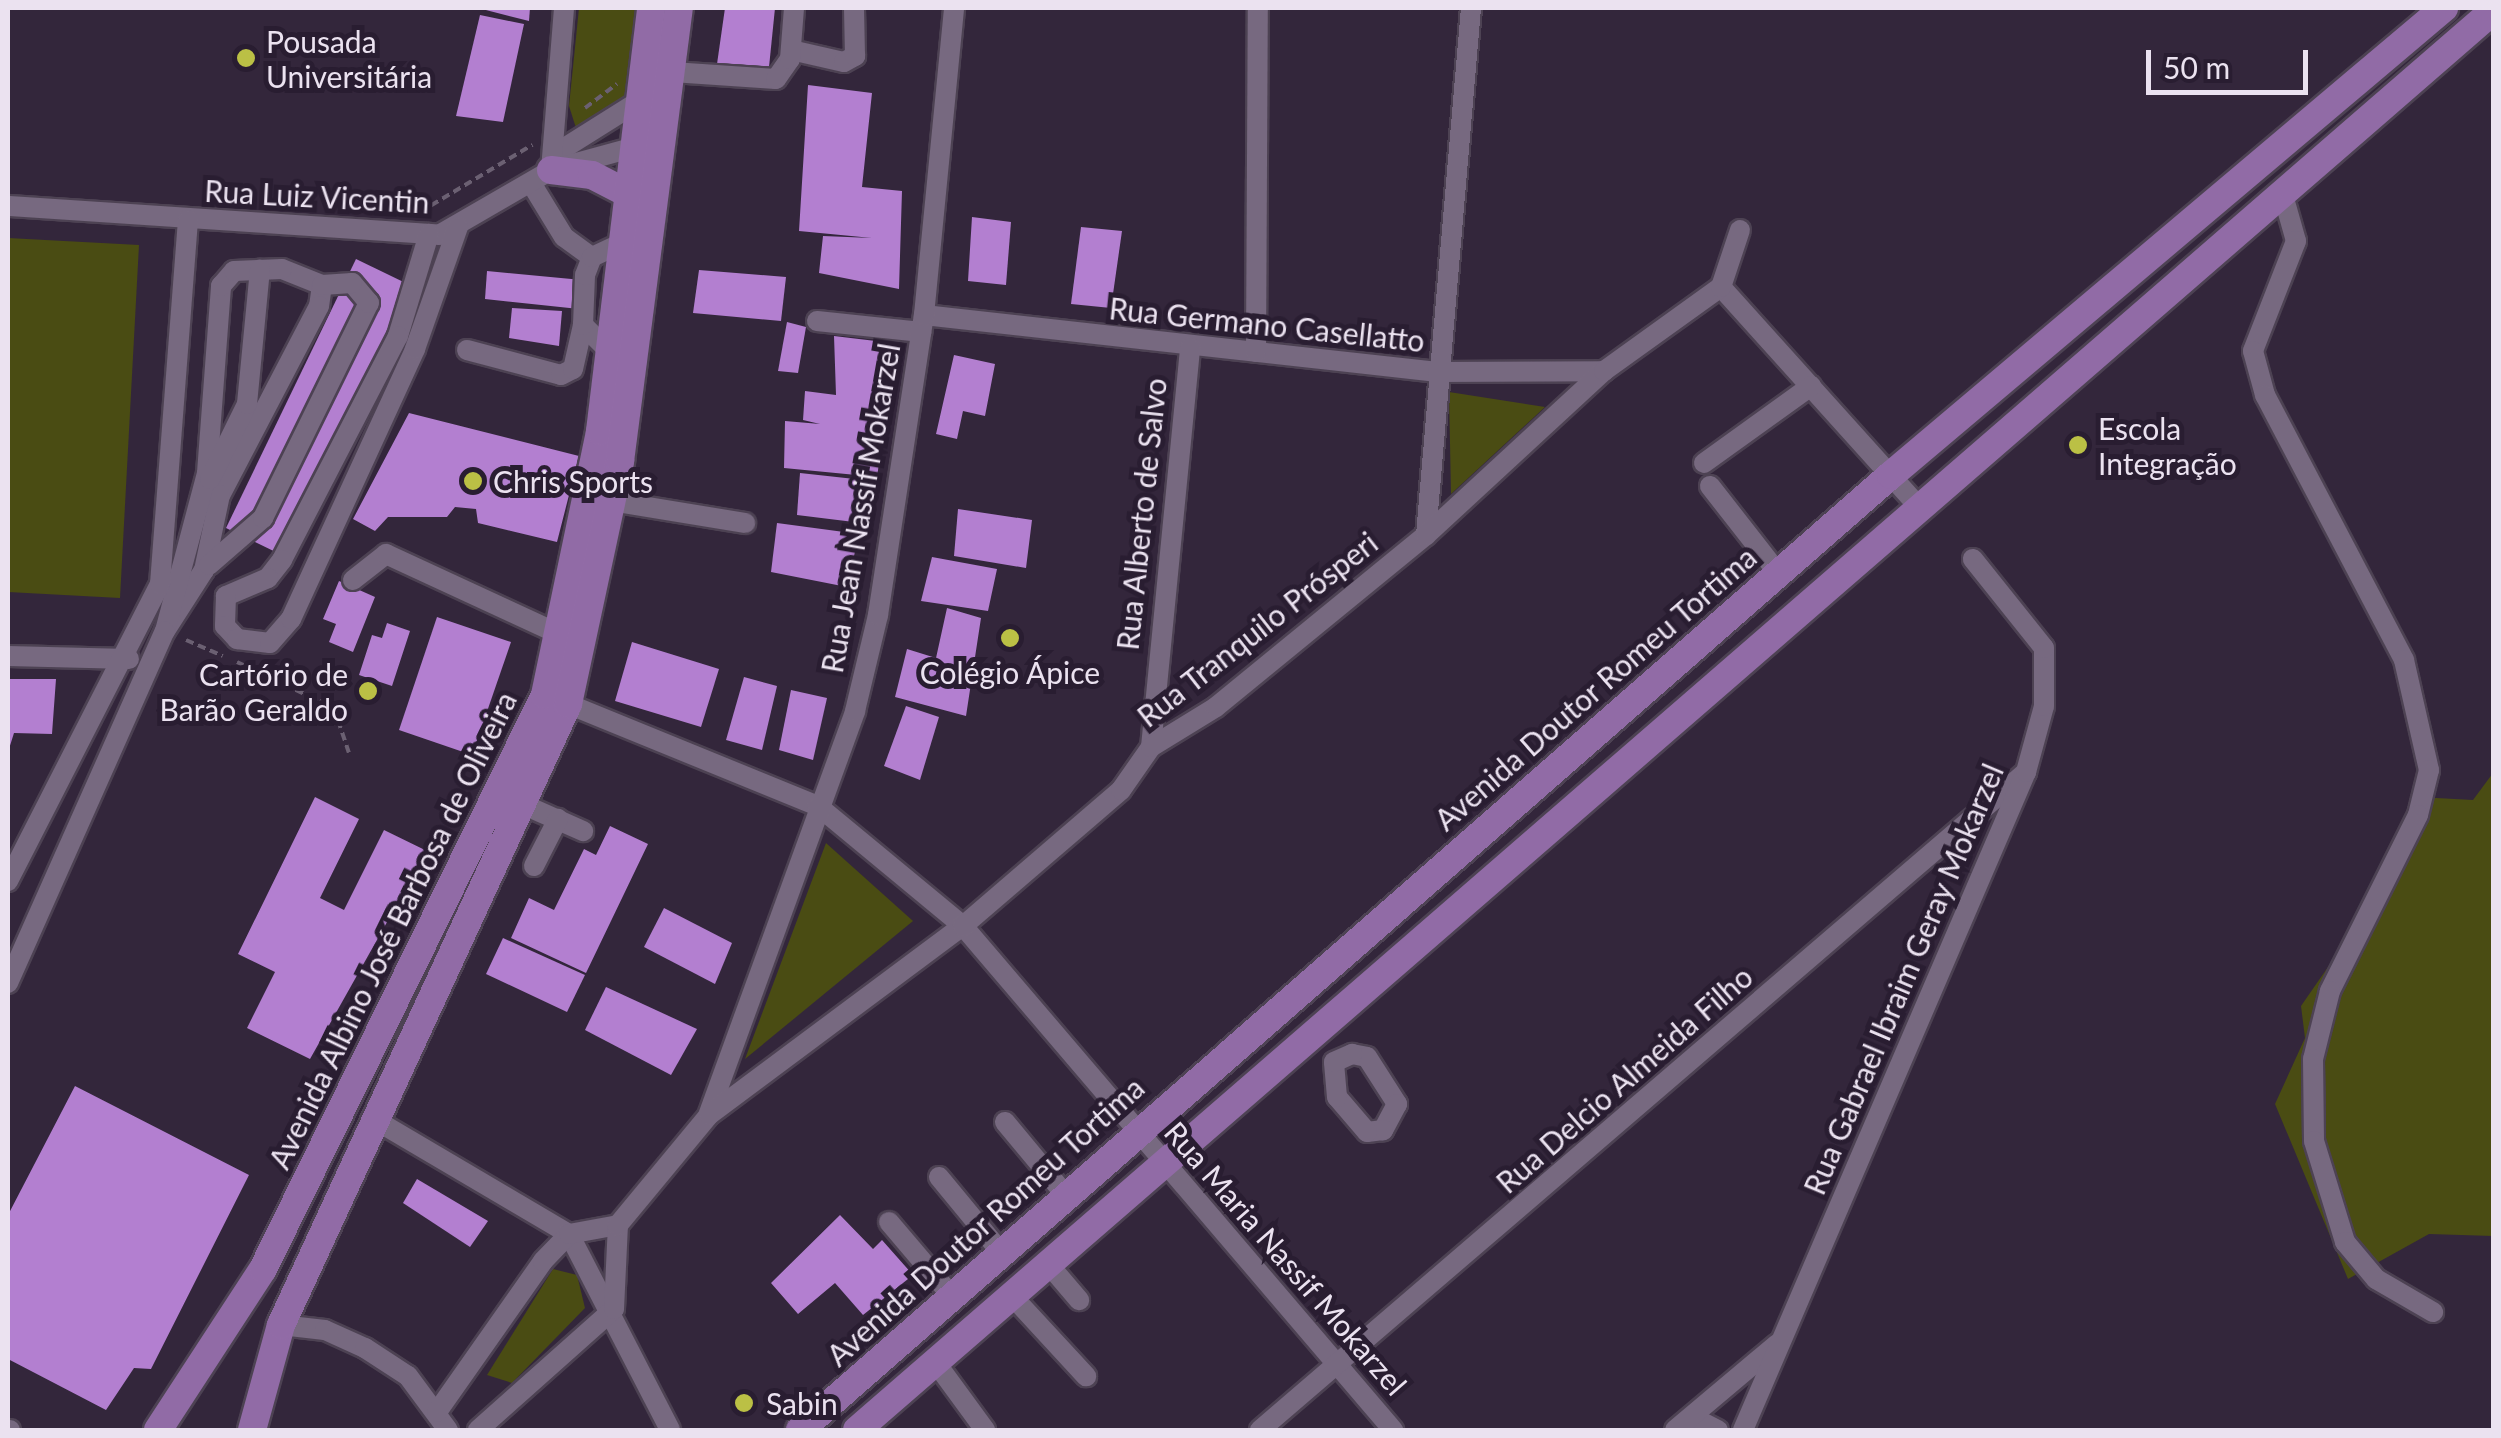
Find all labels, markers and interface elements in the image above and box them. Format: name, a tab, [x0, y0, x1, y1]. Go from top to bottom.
place label: Pousada Universitária	[266, 23, 432, 94]
scale bar	[2151, 30, 2314, 92]
marker: Pousada Universitária	[235, 47, 257, 69]
text: 50 m	[2163, 49, 2230, 85]
street label: Rua Luiz Vicentin	[203, 172, 431, 220]
street label: Rua Germano Casellatto	[1107, 290, 1427, 358]
street label: Rua Jean Nassif Mokarzel	[813, 340, 907, 676]
street label: Rua Alberto de Salvo	[1109, 376, 1173, 652]
place label: Escola Integração	[2098, 410, 2237, 480]
marker: Escola Integração	[2067, 434, 2089, 456]
place label: Chris Sports	[493, 463, 653, 499]
marker: Chris Sports	[462, 470, 484, 492]
street label: Rua Tranquilo Prósperi	[1129, 524, 1385, 734]
street label: Avenida Doutor Romeu Tortima	[1426, 538, 1764, 838]
marker: Colégio Ápice	[999, 627, 1021, 649]
place label: Colégio Ápice	[919, 654, 1101, 690]
place label: Cartório de Barão Geraldo	[160, 656, 348, 726]
marker: Cartório de Barão Geraldo	[357, 680, 379, 702]
street label: Avenida Albino José Barbosa de Oliveira	[260, 685, 524, 1175]
street label: Rua Gabrael Ibraim Geray Mokarzel	[1796, 758, 2010, 1200]
street label: Rua Delcio Almeida Filho	[1488, 958, 1760, 1200]
street label: Avenida Doutor Romeu Tortima	[818, 1069, 1152, 1373]
street label: Rua Maria Nassif Mokarzel	[1157, 1114, 1415, 1402]
place label: Sabin	[766, 1385, 838, 1421]
marker: Sabin	[731, 1390, 757, 1416]

